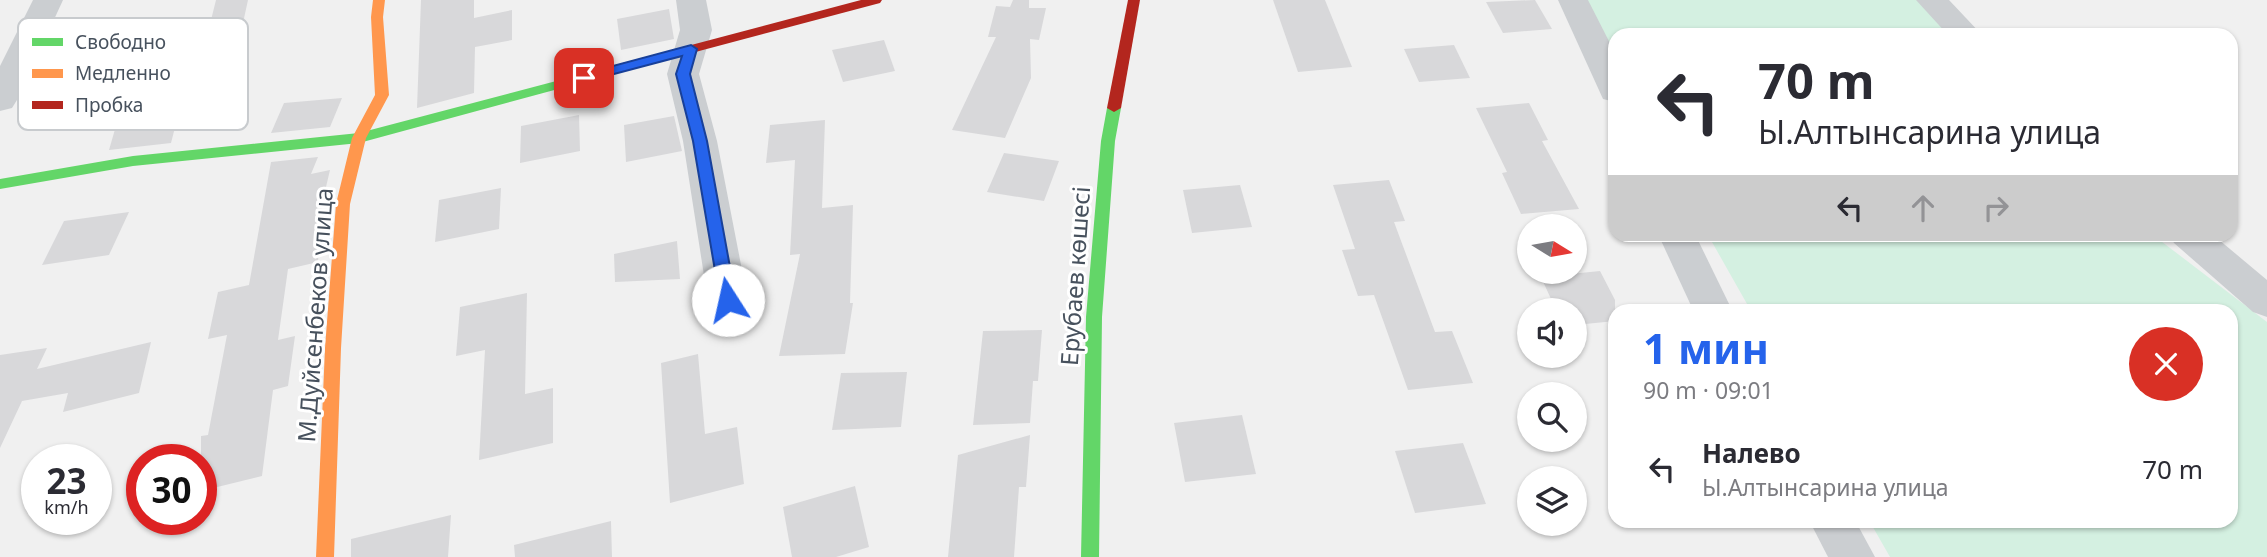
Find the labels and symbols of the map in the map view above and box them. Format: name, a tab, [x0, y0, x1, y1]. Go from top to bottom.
legend	[18, 18, 248, 130]
text: Свободно	[75, 29, 166, 55]
pin	[554, 48, 614, 108]
text: Медленно	[75, 60, 171, 86]
text: Пробка	[75, 92, 143, 118]
street label: Ерубаев көшесі	[1052, 185, 1097, 367]
street label: М.Дуйсенбеков улица	[289, 187, 340, 443]
north arrow	[1517, 214, 1587, 284]
position arrow	[691, 263, 765, 337]
speed limit sign: 30	[126, 444, 217, 535]

